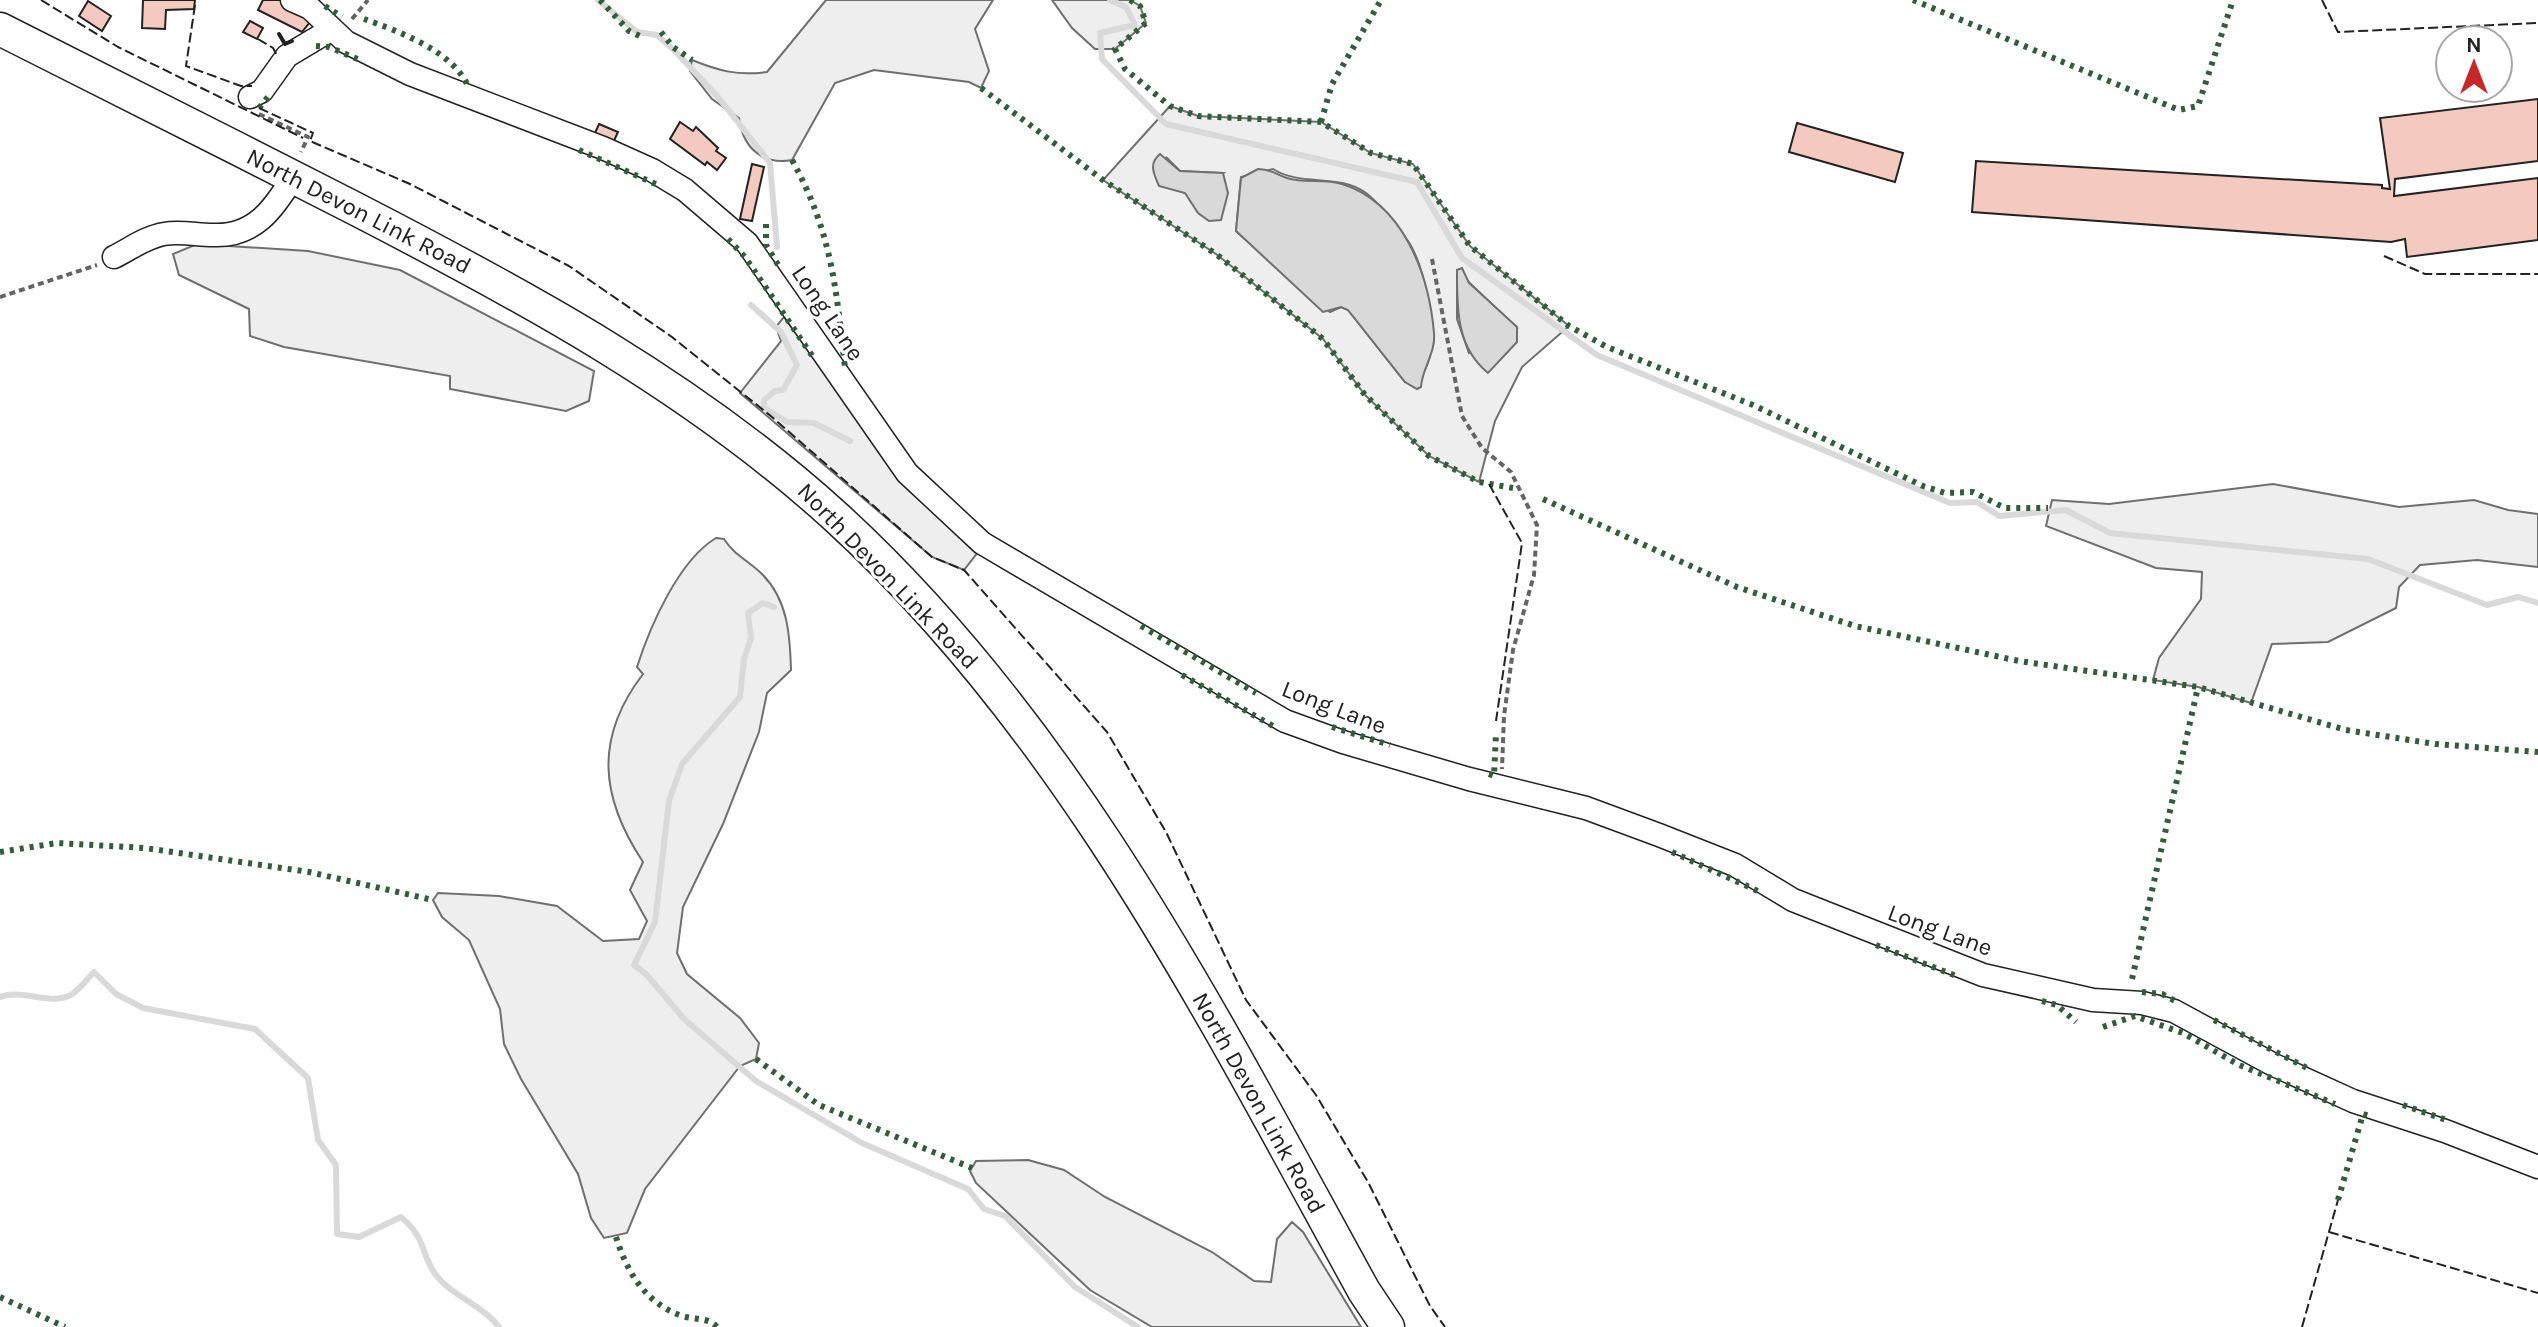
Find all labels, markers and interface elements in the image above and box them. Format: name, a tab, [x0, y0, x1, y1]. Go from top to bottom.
north arrow	[2434, 24, 2514, 104]
text: N	[2466, 32, 2482, 58]
street label: North Devon Link Road	[242, 142, 476, 280]
street label: Long Lane	[786, 260, 870, 366]
street label: North Devon Link Road	[792, 477, 984, 675]
street label: Long Lane	[1278, 674, 1390, 740]
street label: Long Lane	[1884, 898, 1996, 962]
street label: North Devon Link Road	[1187, 988, 1331, 1218]

